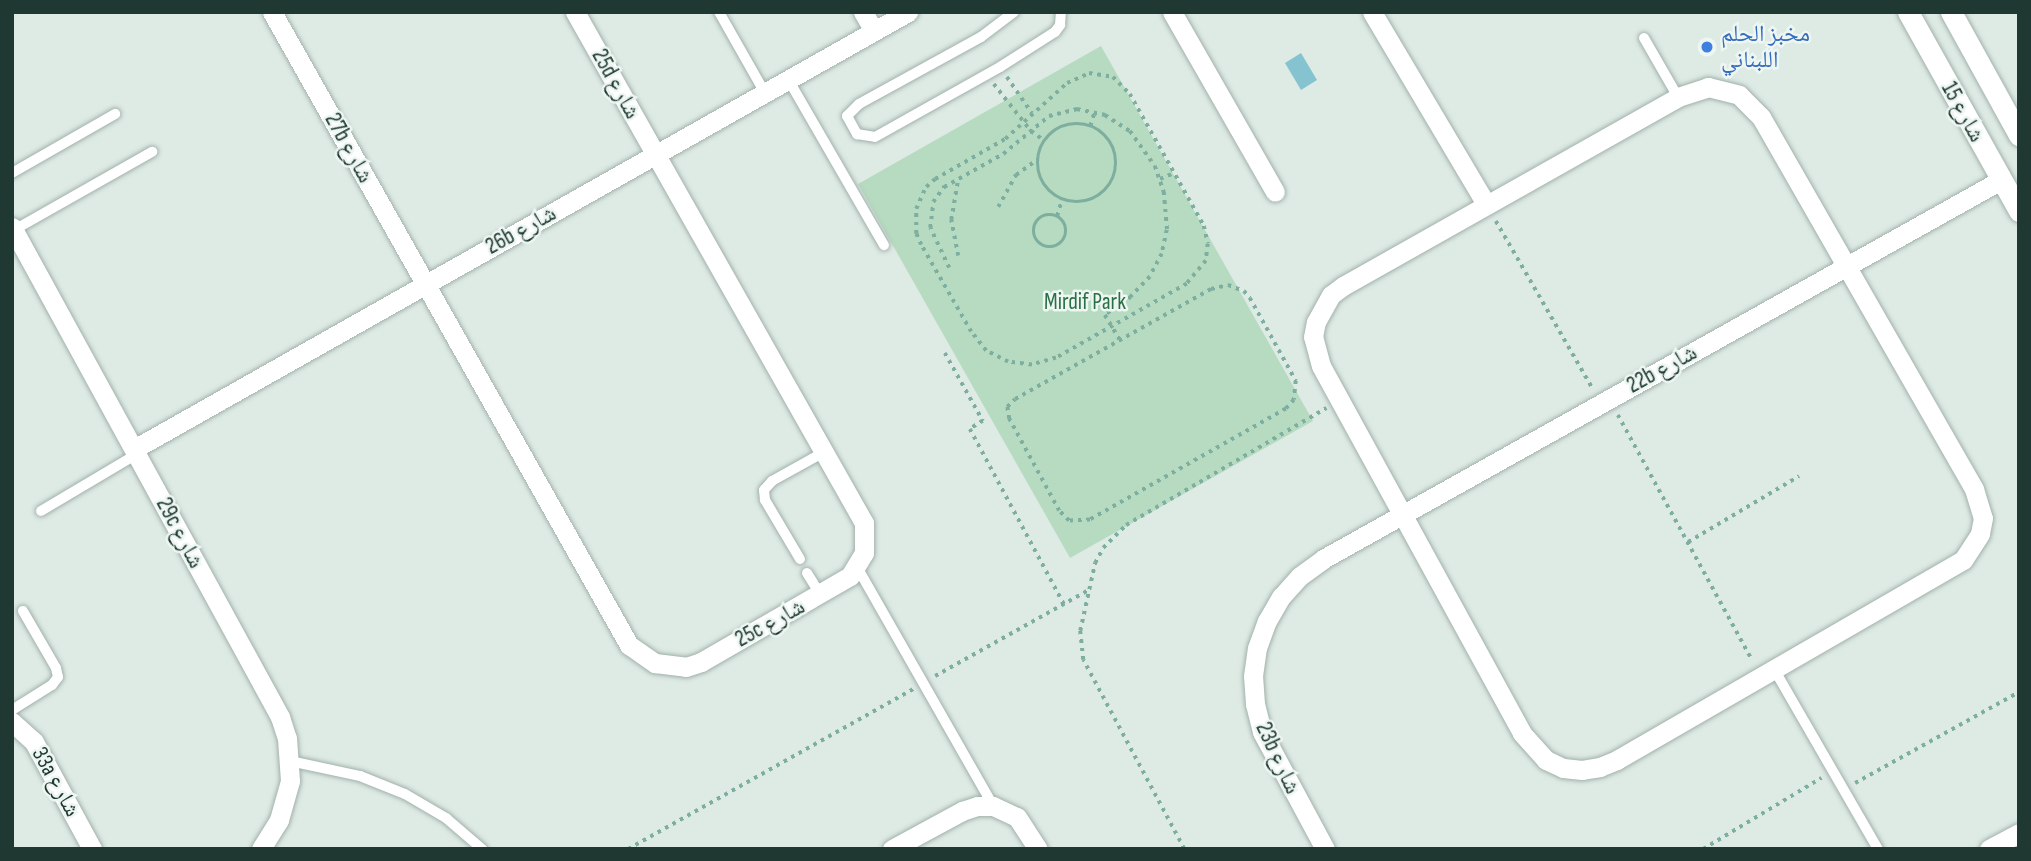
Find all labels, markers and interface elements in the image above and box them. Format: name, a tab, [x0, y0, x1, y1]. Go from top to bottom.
place label: مخبز الحلم اللبناني	[1721, 20, 1810, 74]
marker: مخبز الحلم اللبناني	[1699, 39, 1715, 55]
street label: 25d شارع	[586, 44, 646, 124]
street label: شارع 15	[1935, 77, 1991, 147]
street label: 27b شارع	[319, 108, 379, 188]
street label: 26b شارع	[481, 199, 561, 261]
park label: Mirdif Park	[1044, 288, 1126, 316]
street label: 22b شارع	[1622, 339, 1702, 399]
street label: 29c شارع	[150, 493, 210, 573]
street label: 25c شارع	[730, 593, 810, 653]
street label: 23b شارع	[1249, 718, 1307, 798]
street label: 33a شارع	[26, 742, 86, 822]

